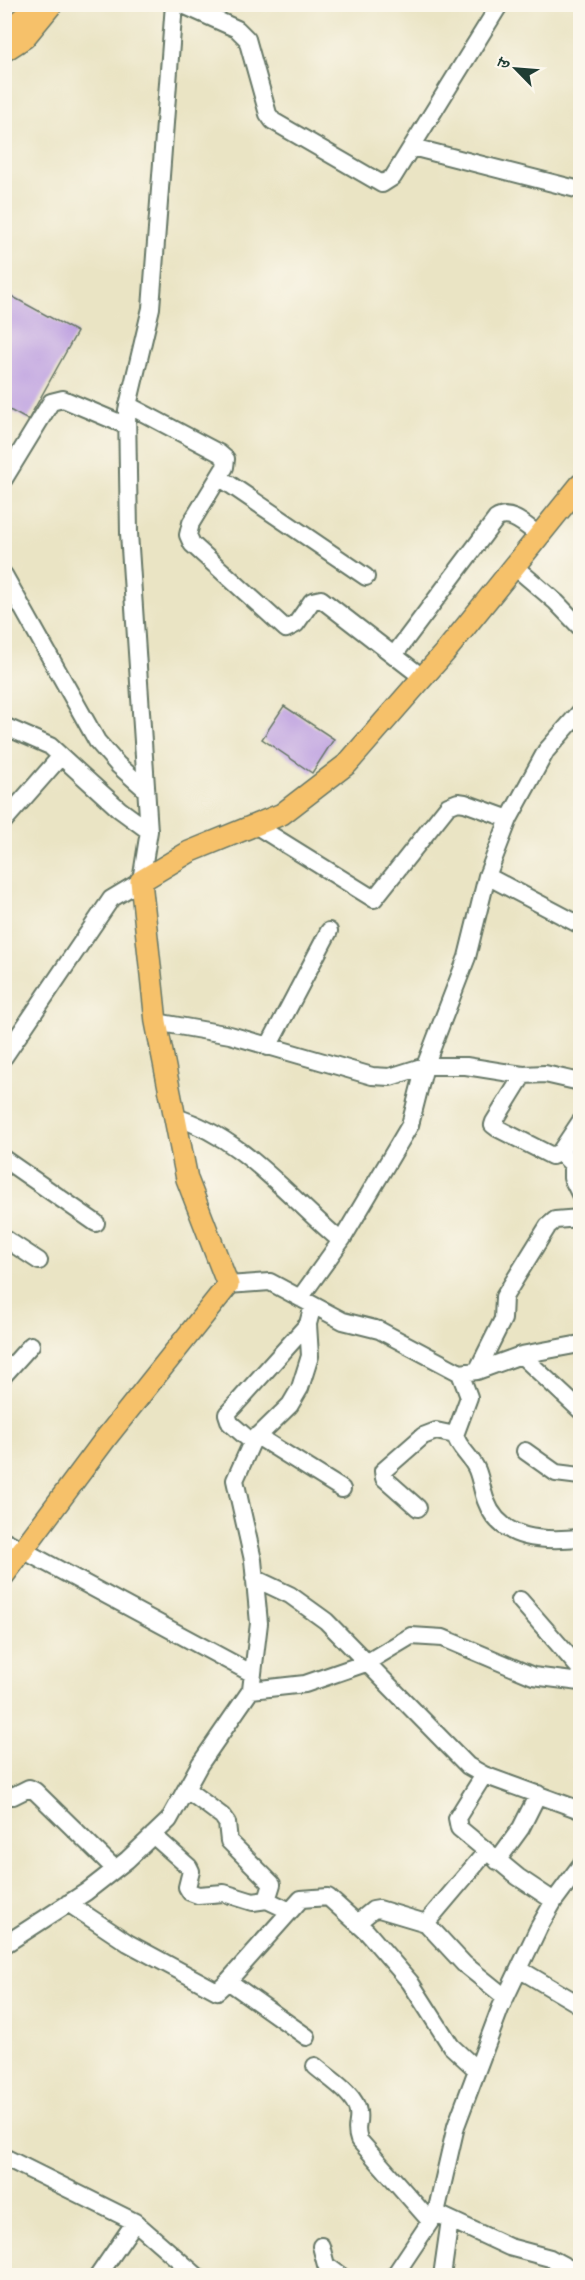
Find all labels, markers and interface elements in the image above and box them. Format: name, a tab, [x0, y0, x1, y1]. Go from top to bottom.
north arrow	[486, 39, 546, 99]
text: उ	[492, 54, 517, 74]

